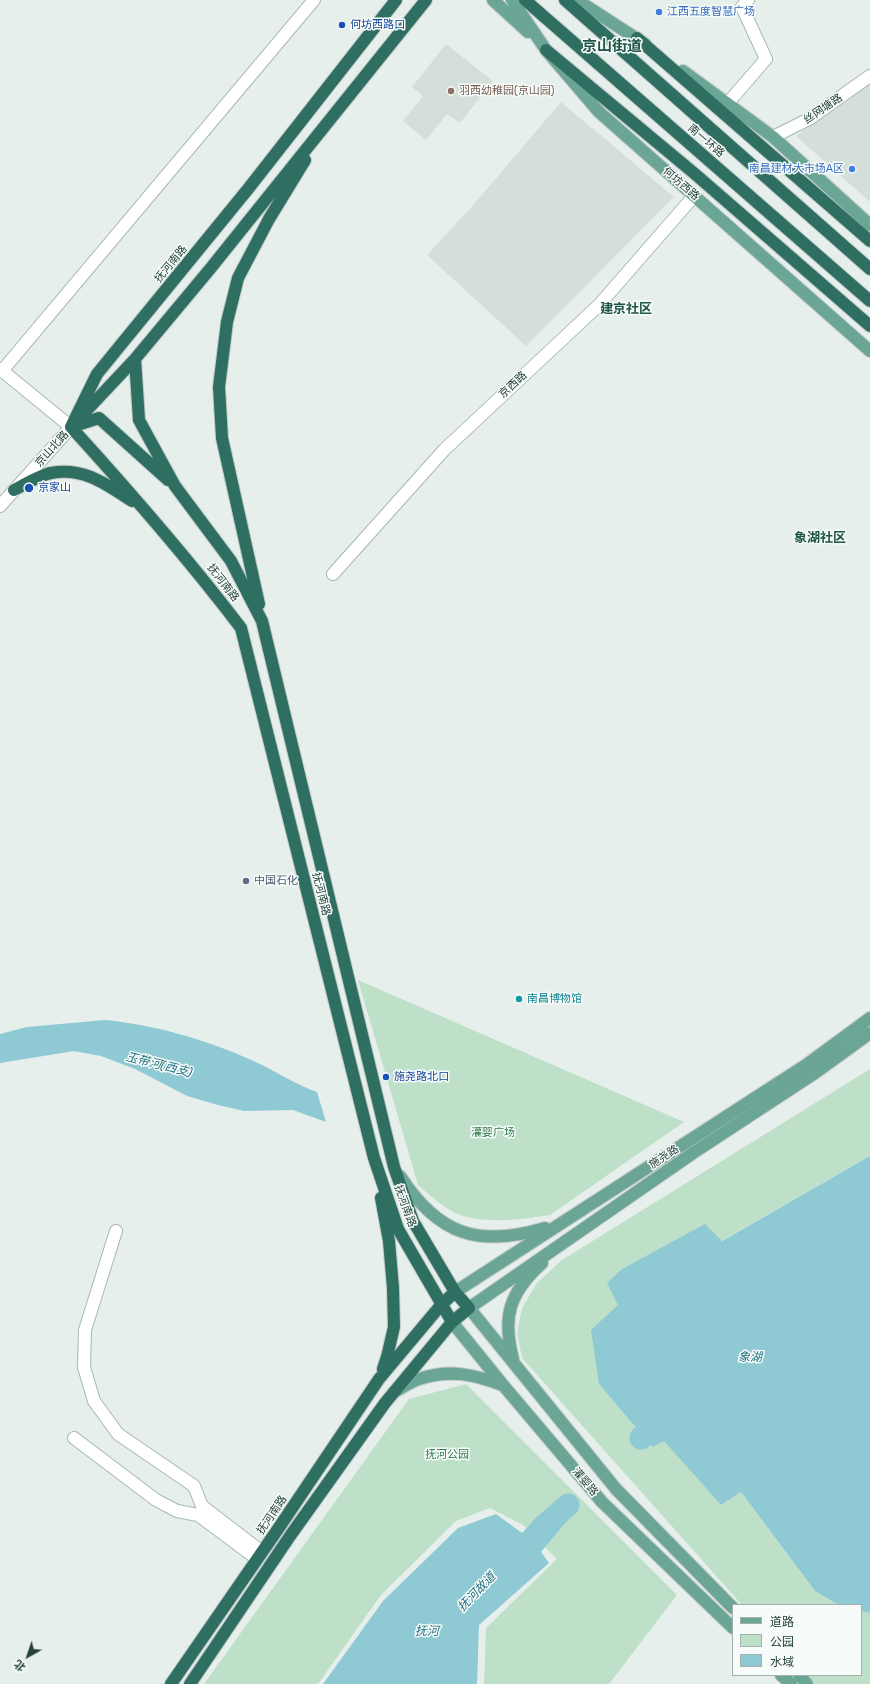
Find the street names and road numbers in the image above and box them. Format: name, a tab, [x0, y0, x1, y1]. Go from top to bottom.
street label: 丝网塘路	[801, 91, 845, 127]
street label: 南一环路	[685, 122, 727, 160]
street label: 何坊西路	[660, 165, 702, 203]
street label: 抚河南路	[152, 243, 190, 285]
street label: 京西路	[496, 369, 530, 401]
street label: 京山北路	[32, 428, 72, 470]
street label: 抚河南路	[204, 562, 242, 604]
street label: 抚河南路	[309, 871, 333, 917]
street label: 施尧路	[647, 1142, 681, 1172]
street label: 抚河南路	[391, 1183, 419, 1229]
street label: 灌婴路	[569, 1465, 601, 1499]
street label: 抚河南路	[254, 1493, 290, 1537]

